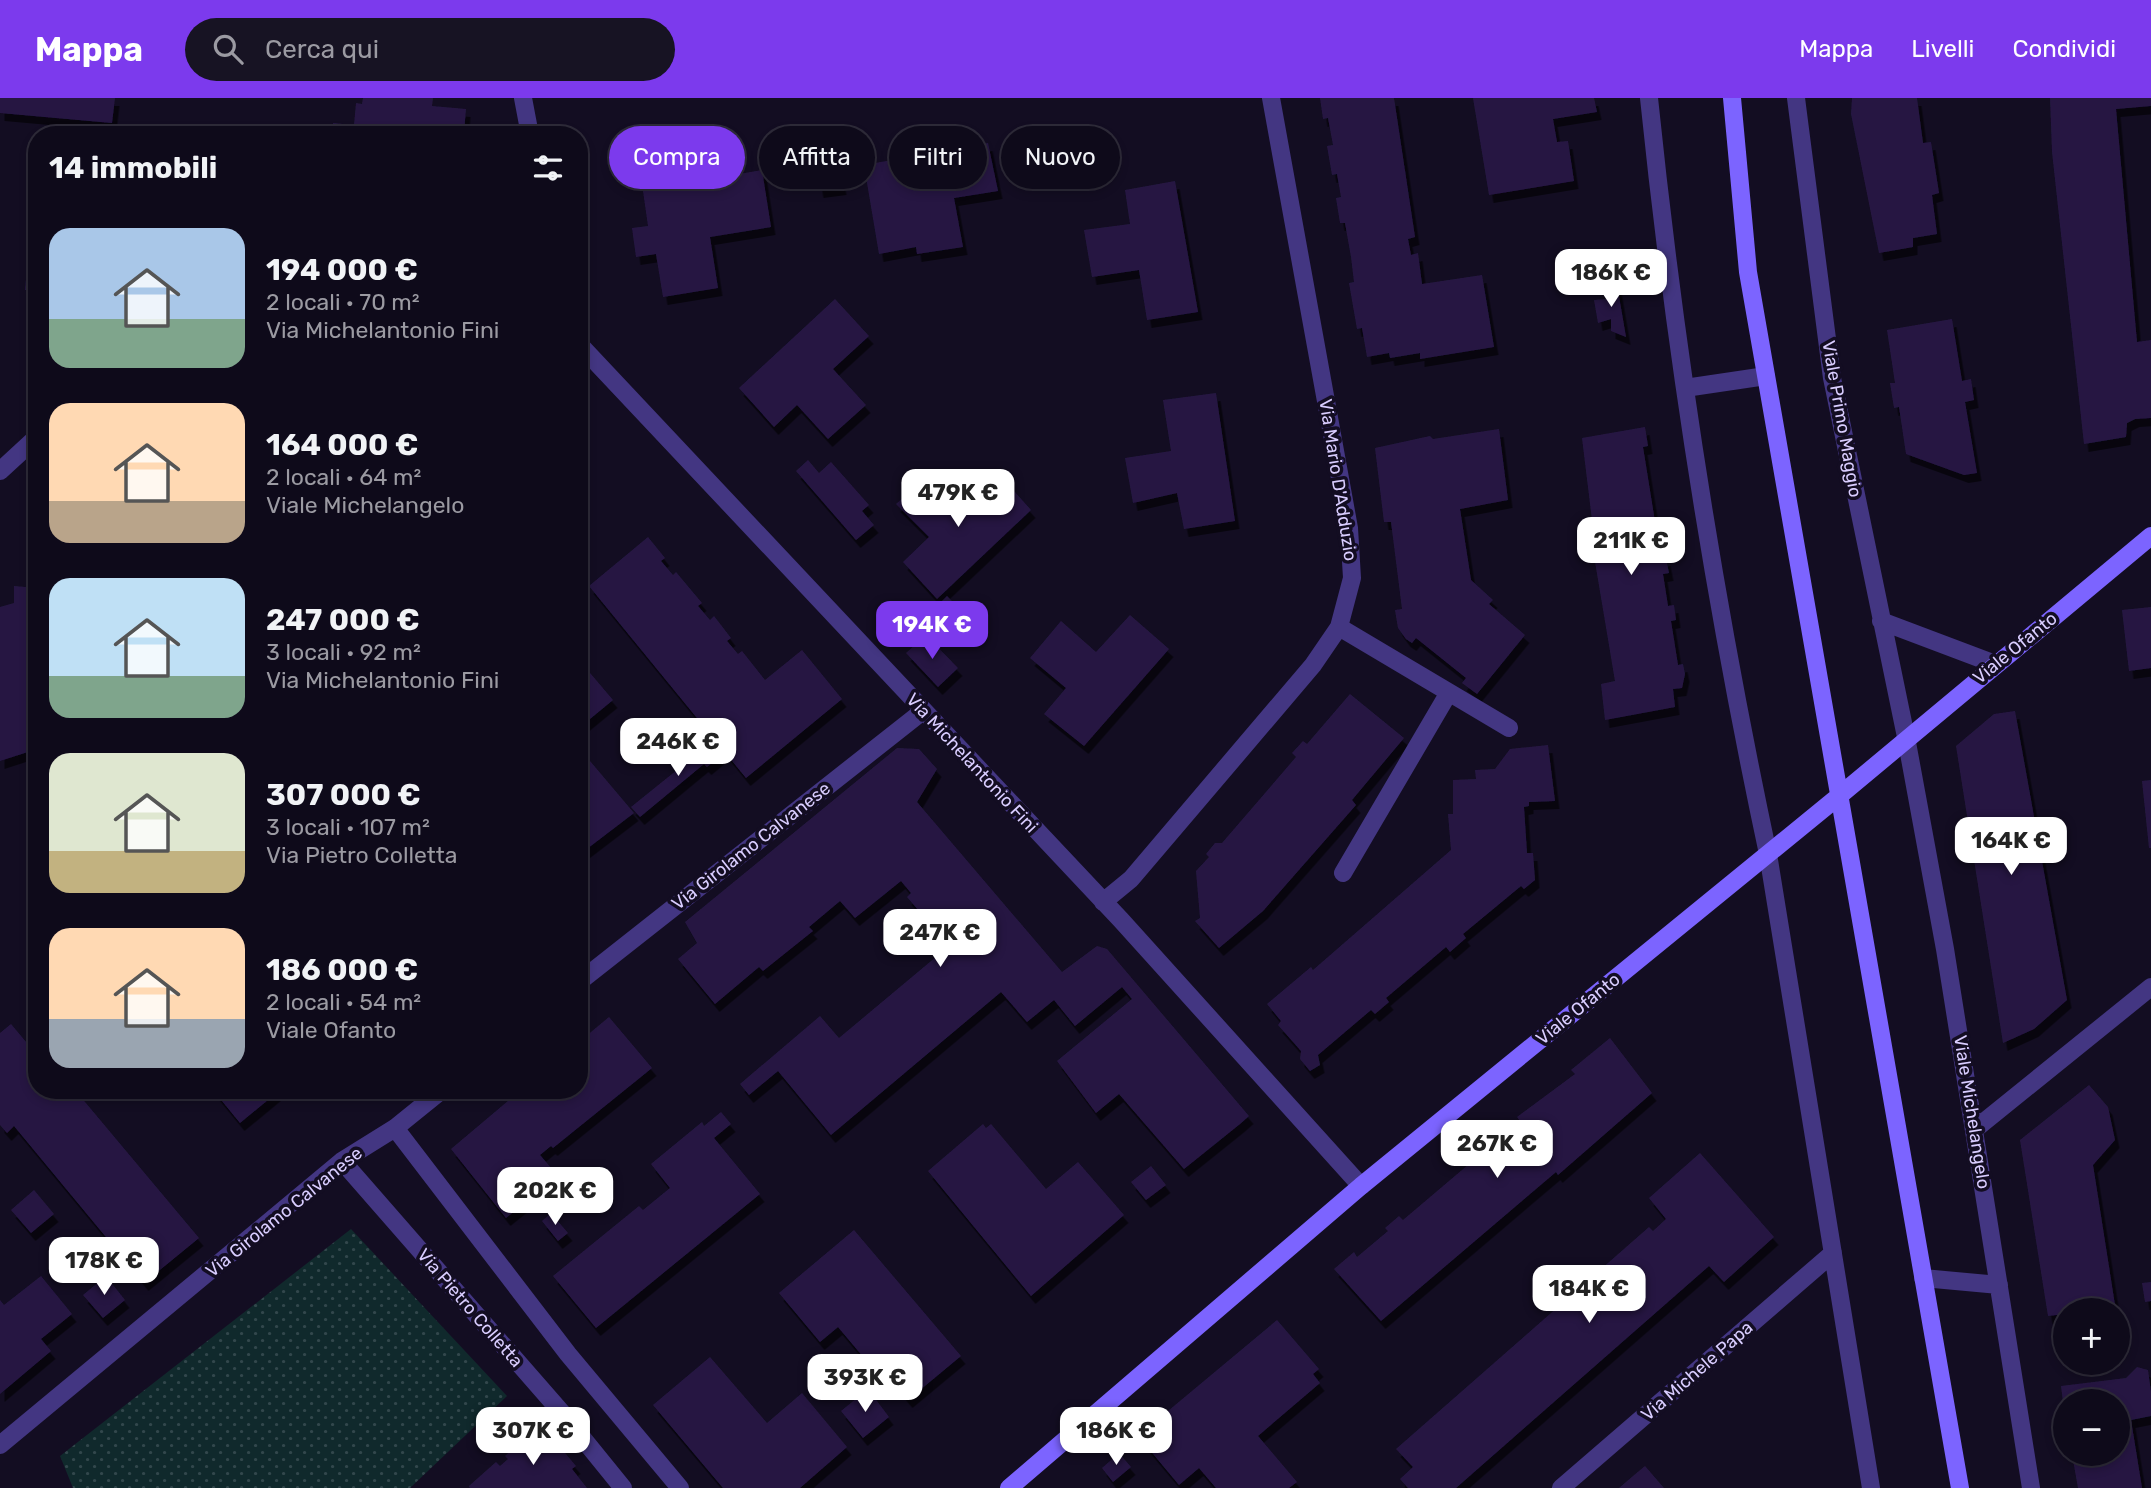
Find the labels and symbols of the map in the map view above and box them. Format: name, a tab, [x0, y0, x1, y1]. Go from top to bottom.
pin: 186K €	[1554, 250, 1668, 309]
street label: Viale Primo Maggio	[1817, 339, 1867, 499]
street label: Via Mario D'Adduzio	[1314, 397, 1362, 563]
pin: 479K €	[901, 470, 1015, 529]
pin: 211K €	[1574, 518, 1688, 577]
pin: 194K €	[875, 602, 989, 661]
street label: Viale Ofanto	[1968, 607, 2062, 689]
street label: Via Michelantonio Fini	[902, 689, 1042, 837]
pin: 246K €	[621, 718, 735, 778]
street label: Via Girolamo Calvanese	[667, 777, 835, 915]
pin: 164K €	[1954, 818, 2068, 877]
pin: 247K €	[883, 910, 997, 969]
street label: Viale Ofanto	[1531, 968, 1625, 1050]
street label: Viale Michelangelo	[1949, 1034, 1995, 1190]
pin: 267K €	[1440, 1121, 1554, 1180]
street label: Via Girolamo Calvanese	[201, 1142, 367, 1282]
pin: 202K €	[498, 1168, 612, 1227]
pin: 178K €	[47, 1238, 161, 1297]
street label: Via Pietro Colletta	[413, 1244, 527, 1372]
pin: 184K €	[1532, 1266, 1646, 1325]
street label: Via Michele Papa	[1637, 1316, 1757, 1426]
pin: 393K €	[808, 1354, 922, 1414]
pin: 307K €	[476, 1408, 590, 1467]
pin: 186K €	[1059, 1408, 1173, 1467]

